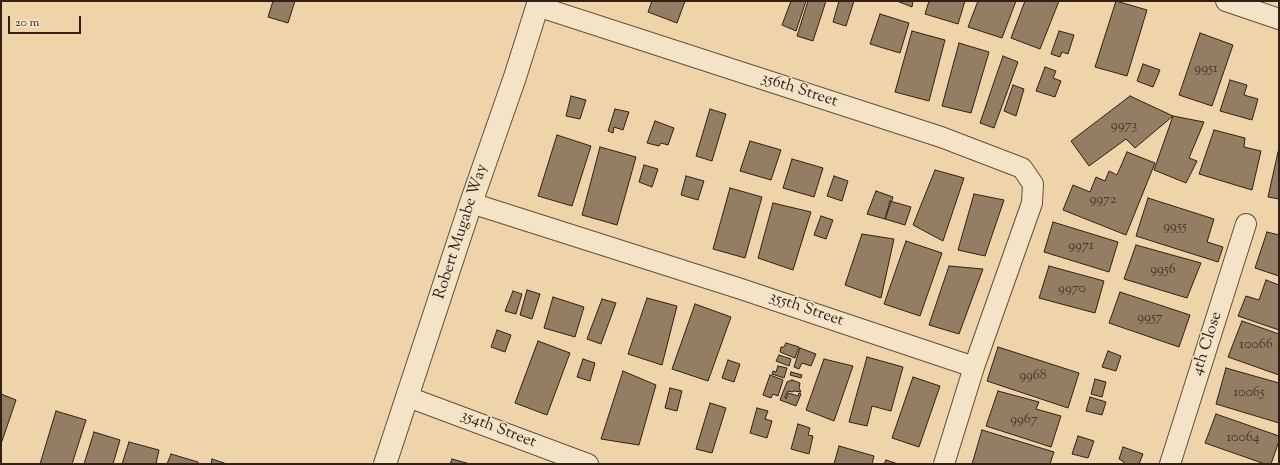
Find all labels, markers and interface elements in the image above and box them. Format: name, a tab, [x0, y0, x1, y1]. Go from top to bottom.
scale bar	[10, 8, 83, 34]
text: 20 m	[15, 14, 39, 32]
house number: 9951	[1194, 62, 1218, 78]
street label: 356th Street	[758, 70, 840, 112]
house number: 9973	[1111, 119, 1137, 135]
street label: Robert Mugabe Way	[431, 162, 493, 302]
house number: 9972	[1089, 193, 1117, 209]
house number: 9955	[1163, 220, 1187, 236]
house number: 9971	[1068, 239, 1094, 255]
house number: 9956	[1150, 263, 1176, 279]
house number: 9970	[1058, 282, 1086, 298]
street label: 355th Street	[766, 288, 846, 332]
street label: 4th Close	[1189, 310, 1227, 378]
house number: 9957	[1137, 311, 1163, 327]
house number: 10066	[1239, 338, 1273, 354]
house number: 9968	[1019, 369, 1047, 385]
house number: 10065	[1233, 386, 1265, 402]
street label: 354th Street	[457, 407, 539, 453]
house number: 9967	[1010, 413, 1038, 429]
house number: 10064	[1226, 431, 1260, 447]

